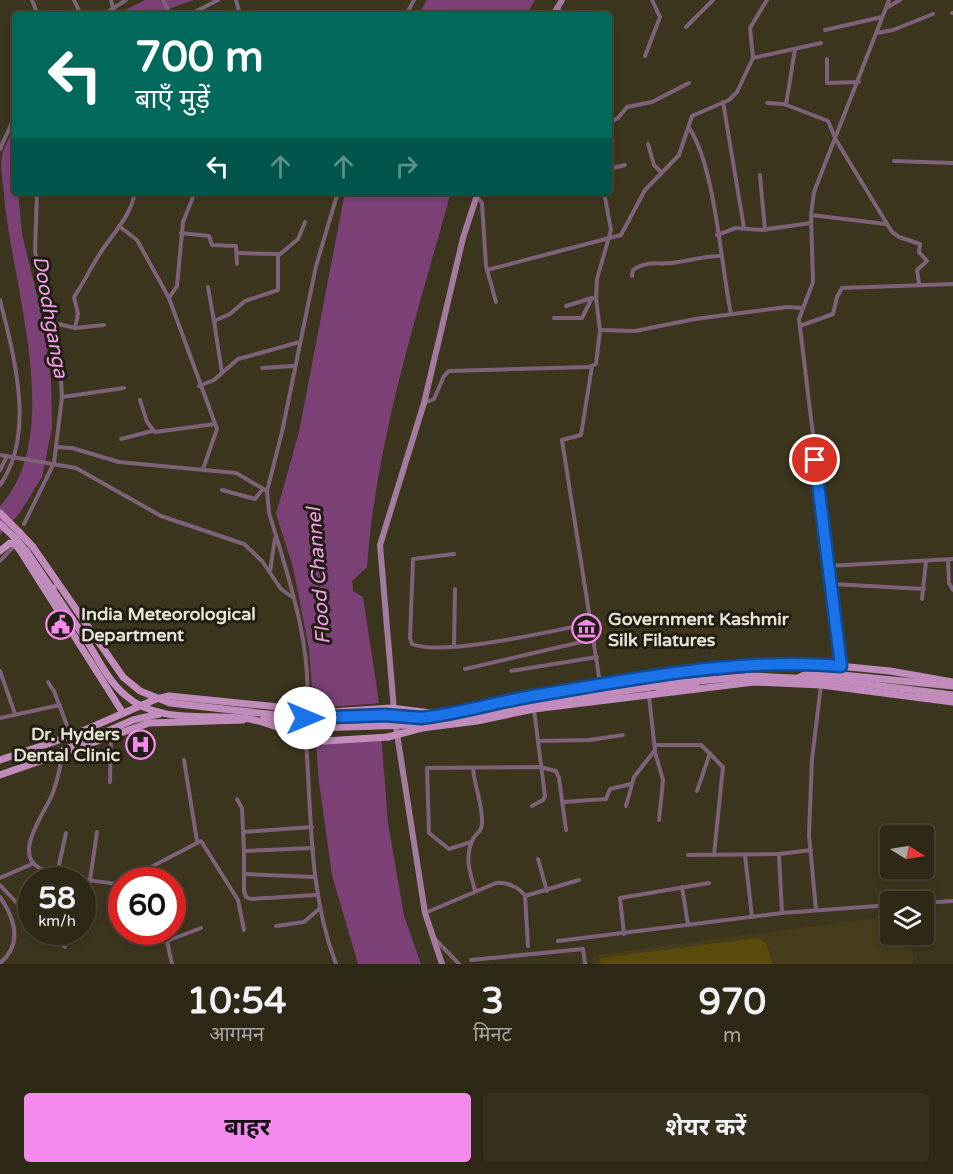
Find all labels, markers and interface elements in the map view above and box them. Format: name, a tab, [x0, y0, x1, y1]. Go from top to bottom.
text: 700 m	[135, 32, 264, 83]
icon: left	[36, 36, 114, 114]
text: बाएँ मुड़ें	[135, 83, 210, 116]
icon: left	[201, 150, 234, 183]
icon: ahead	[264, 150, 297, 183]
icon: ahead	[327, 150, 360, 183]
icon: right	[390, 150, 423, 183]
water label: Doodhganga	[27, 254, 73, 381]
pin	[789, 434, 840, 485]
icon: arrive	[798, 443, 831, 476]
water label: Flood Channel	[302, 505, 336, 645]
place label: India Meteorological Department	[81, 603, 256, 646]
public building icon: India Meteorological Department	[44, 608, 76, 640]
place label: Government Kashmir Silk Filatures	[608, 608, 790, 651]
museum icon: Government Kashmir Silk Filatures	[571, 613, 603, 645]
position arrow	[273, 686, 337, 750]
place label: Dr. Hyders Dental Clinic	[13, 723, 120, 766]
hospital icon: Dr. Hyders Dental Clinic	[125, 728, 157, 760]
north arrow	[880, 825, 934, 879]
map controls	[880, 825, 934, 945]
speed limit sign: 60	[108, 867, 186, 945]
text: 58	[38, 880, 76, 917]
button: layers	[880, 891, 934, 945]
text: km/h	[38, 912, 76, 930]
text: 10:54	[187, 980, 287, 1023]
text: 3	[481, 980, 504, 1023]
text: 970	[698, 981, 766, 1024]
text: आगमन	[209, 1023, 264, 1047]
text: मिनट	[473, 1023, 512, 1047]
text: m	[723, 1024, 741, 1048]
button: बाहर	[24, 1093, 471, 1162]
button: शेयर करें	[483, 1093, 929, 1162]

